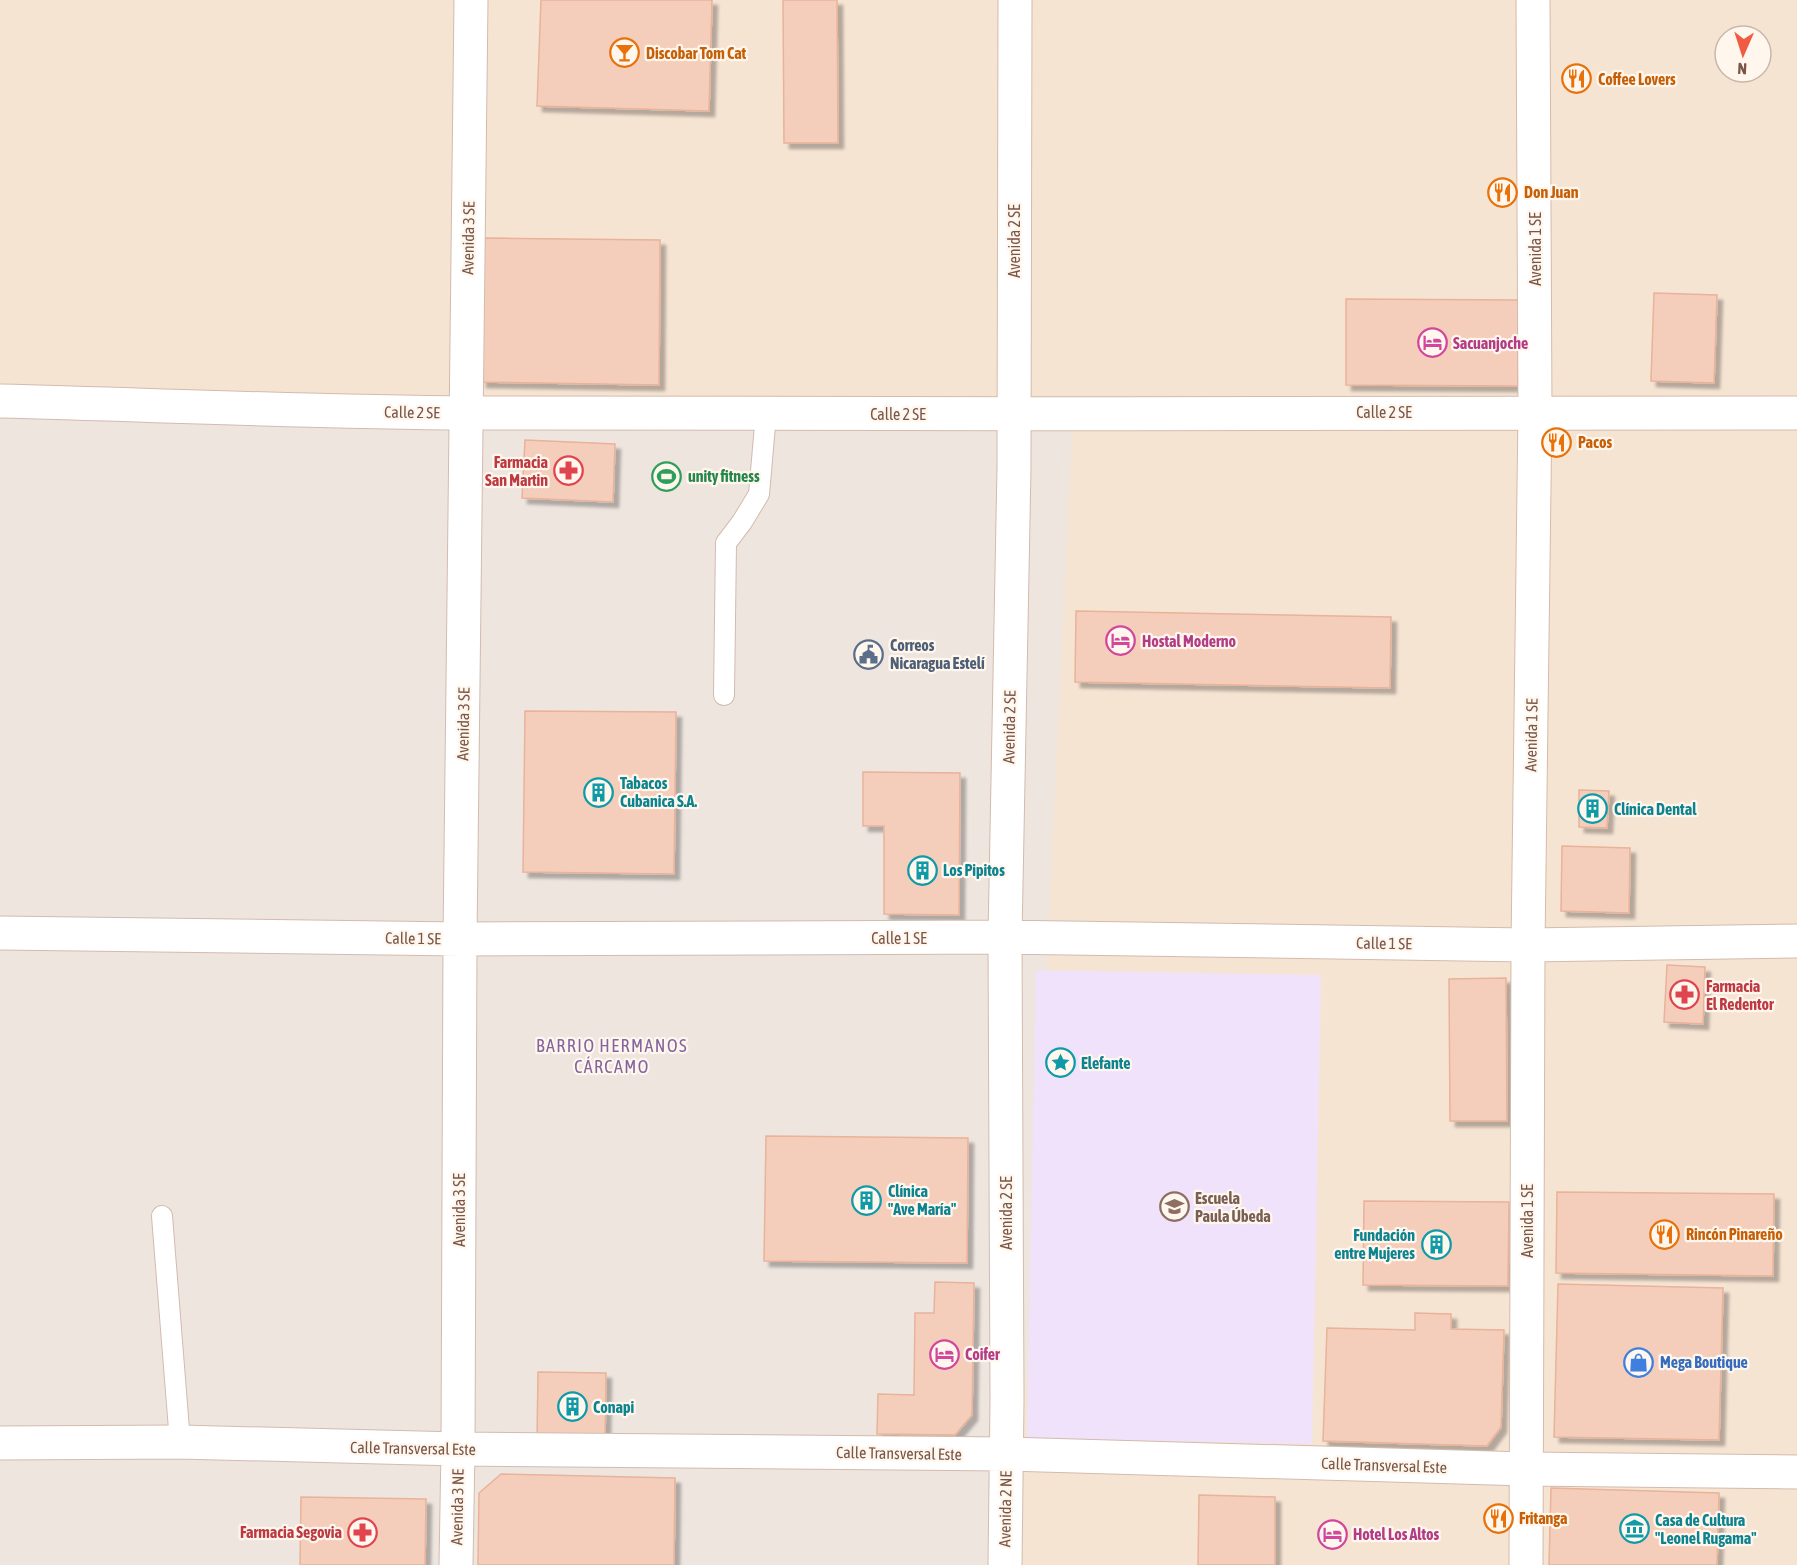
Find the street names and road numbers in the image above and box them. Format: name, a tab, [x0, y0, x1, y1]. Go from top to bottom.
street label: Avenida 3 SE	[458, 201, 478, 275]
street label: Avenida 2 SE	[1005, 204, 1023, 278]
street label: Avenida 1 SE	[1526, 212, 1544, 286]
street label: Calle 2 SE	[384, 403, 440, 421]
street label: Calle 2 SE	[1356, 403, 1412, 421]
street label: Calle 2 SE	[870, 405, 926, 423]
street label: Avenida 3 SE	[453, 687, 473, 761]
street label: Avenida 2 SE	[999, 690, 1019, 764]
street label: Avenida 1 SE	[1521, 698, 1541, 772]
street label: Calle 1 SE	[385, 929, 441, 947]
street label: Calle 1 SE	[871, 929, 927, 947]
street label: Calle 1 SE	[1356, 934, 1412, 952]
street label: Avenida 3 SE	[450, 1173, 468, 1247]
street label: Avenida 2 SE	[997, 1176, 1015, 1250]
street label: Avenida 1 SE	[1518, 1184, 1536, 1258]
street label: Calle Transversal Este	[350, 1438, 476, 1458]
street label: Calle Transversal Este	[836, 1443, 962, 1463]
street label: Calle Transversal Este	[1321, 1454, 1447, 1476]
street label: Avenida 3 NE	[447, 1469, 467, 1545]
street label: Avenida 2 NE	[995, 1471, 1015, 1547]

